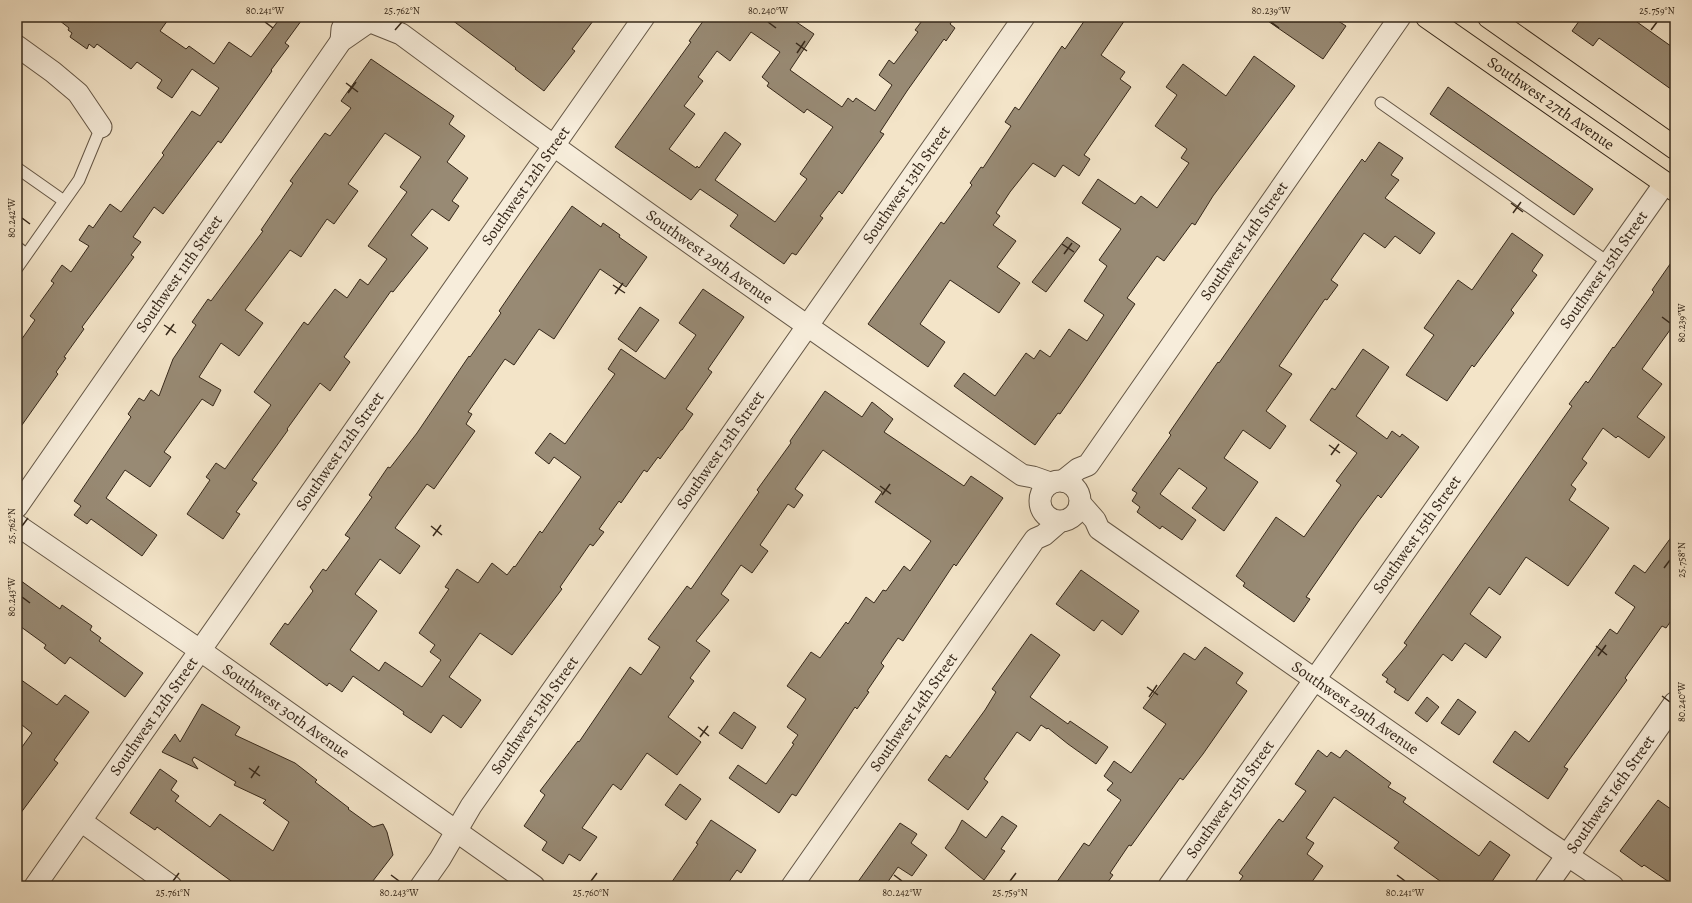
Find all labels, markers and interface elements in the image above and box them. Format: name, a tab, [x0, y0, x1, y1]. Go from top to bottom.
text: 80.241°W	[246, 4, 285, 17]
text: 25.762°N	[384, 4, 420, 17]
text: 80.240°W	[748, 4, 789, 17]
text: 80.239°W	[1251, 4, 1291, 17]
text: 25.759°N	[1639, 4, 1675, 17]
street label: Southwest 27th Avenue	[1483, 51, 1619, 155]
street label: Southwest 13th Street	[857, 121, 956, 248]
street label: Southwest 12th Street	[476, 122, 575, 250]
street label: Southwest 14th Street	[1195, 177, 1293, 305]
text: 80.242°W	[5, 198, 18, 238]
street label: Southwest 29th Avenue	[642, 204, 778, 310]
street label: Southwest 15th Street	[1554, 206, 1653, 334]
street label: Southwest 11th Street	[130, 211, 228, 337]
text: 80.239°W	[1675, 303, 1688, 343]
street label: Southwest 12th Street	[290, 387, 389, 515]
street label: Southwest 13th Street	[671, 387, 770, 514]
street label: Southwest 15th Street	[1368, 471, 1466, 598]
text: 25.762°N	[5, 508, 18, 544]
text: 25.758°N	[1675, 542, 1688, 578]
text: 80.243°W	[5, 577, 18, 617]
street label: Southwest 14th Street	[864, 648, 963, 776]
street label: Southwest 12th Street	[104, 652, 203, 780]
street label: Southwest 13th Street	[485, 652, 584, 779]
street label: Southwest 29th Avenue	[1287, 656, 1423, 760]
street label: Southwest 30th Avenue	[218, 658, 354, 764]
text: 80.240°W	[1675, 681, 1688, 722]
street label: Southwest 16th Street	[1561, 731, 1660, 858]
street label: Southwest 15th Street	[1181, 736, 1279, 863]
text: 25.761°N	[156, 886, 190, 899]
text: 80.243°W	[379, 886, 419, 899]
text: 25.760°N	[573, 886, 609, 899]
text: 80.242°W	[882, 886, 922, 899]
text: 25.759°N	[992, 886, 1028, 899]
text: 80.241°W	[1386, 886, 1425, 899]

